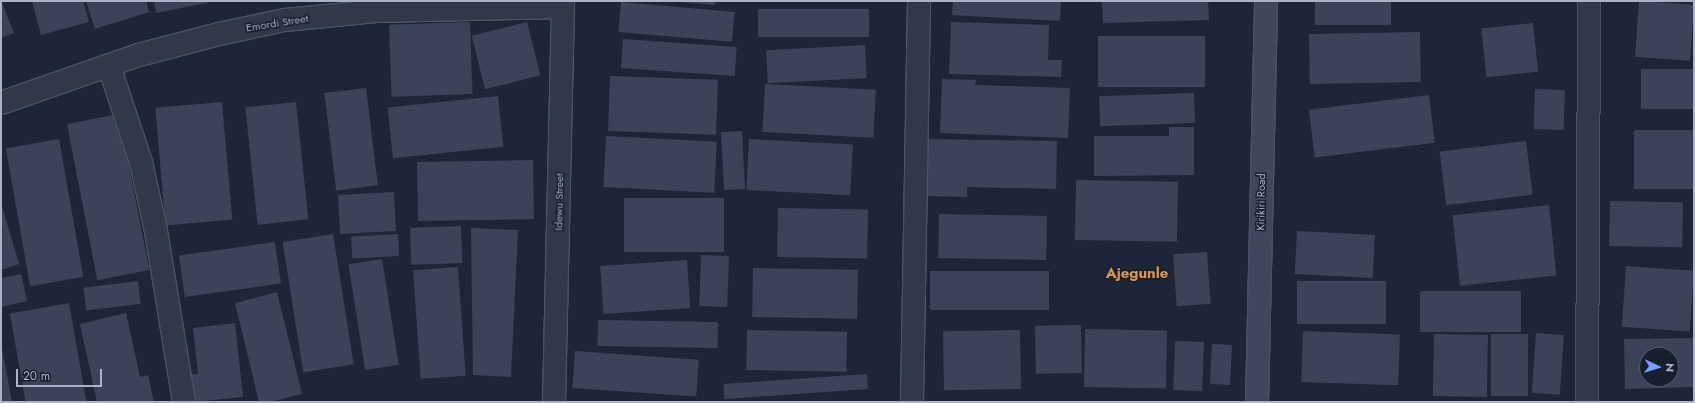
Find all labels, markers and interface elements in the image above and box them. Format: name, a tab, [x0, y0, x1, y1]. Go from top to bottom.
street label: Emordi Street	[245, 12, 309, 34]
street label: Idewu Street	[552, 173, 566, 231]
street label: Kirikiri Road	[1254, 173, 1268, 231]
district label: Ajegunle	[1106, 265, 1168, 283]
north arrow	[1639, 347, 1679, 387]
scale bar	[18, 361, 104, 387]
text: N	[1662, 363, 1678, 373]
text: 20 m	[23, 367, 50, 385]

